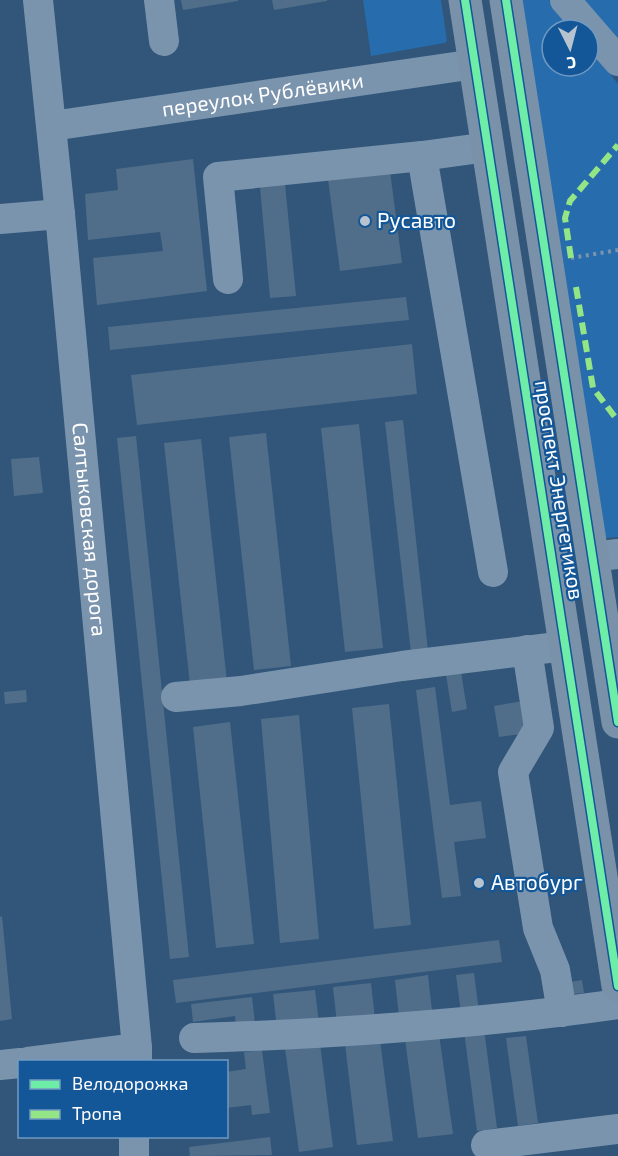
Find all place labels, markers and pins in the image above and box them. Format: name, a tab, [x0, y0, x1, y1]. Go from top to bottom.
place label: Русавто	[377, 207, 456, 233]
marker: Русавто	[358, 214, 372, 228]
place label: Автобург	[491, 869, 583, 895]
marker: Автобург	[472, 876, 486, 890]

